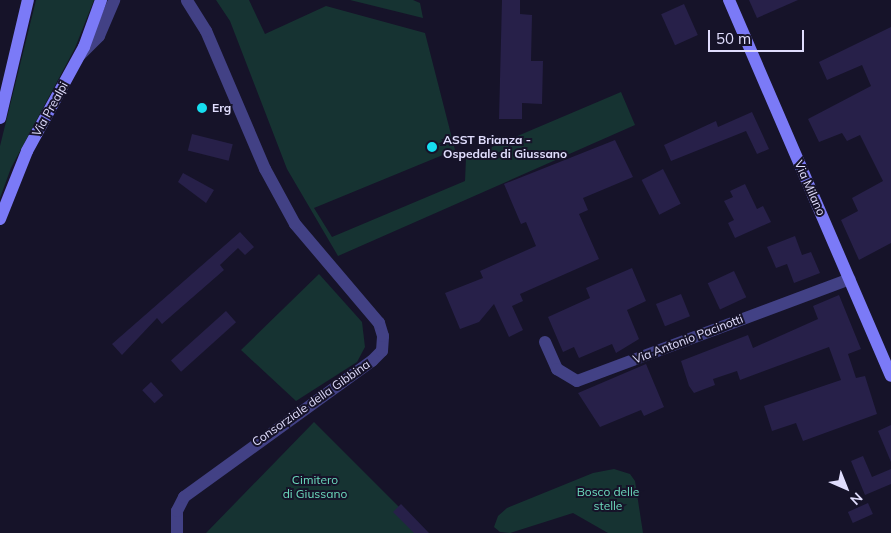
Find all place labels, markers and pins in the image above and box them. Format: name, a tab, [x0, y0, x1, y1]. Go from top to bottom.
place label: Erg	[212, 101, 231, 115]
marker: Erg	[196, 102, 208, 114]
place label: ASST Brianza - Ospedale di Giussano	[443, 133, 567, 161]
marker: ASST Brianza - Ospedale di Giussano	[425, 140, 439, 154]

